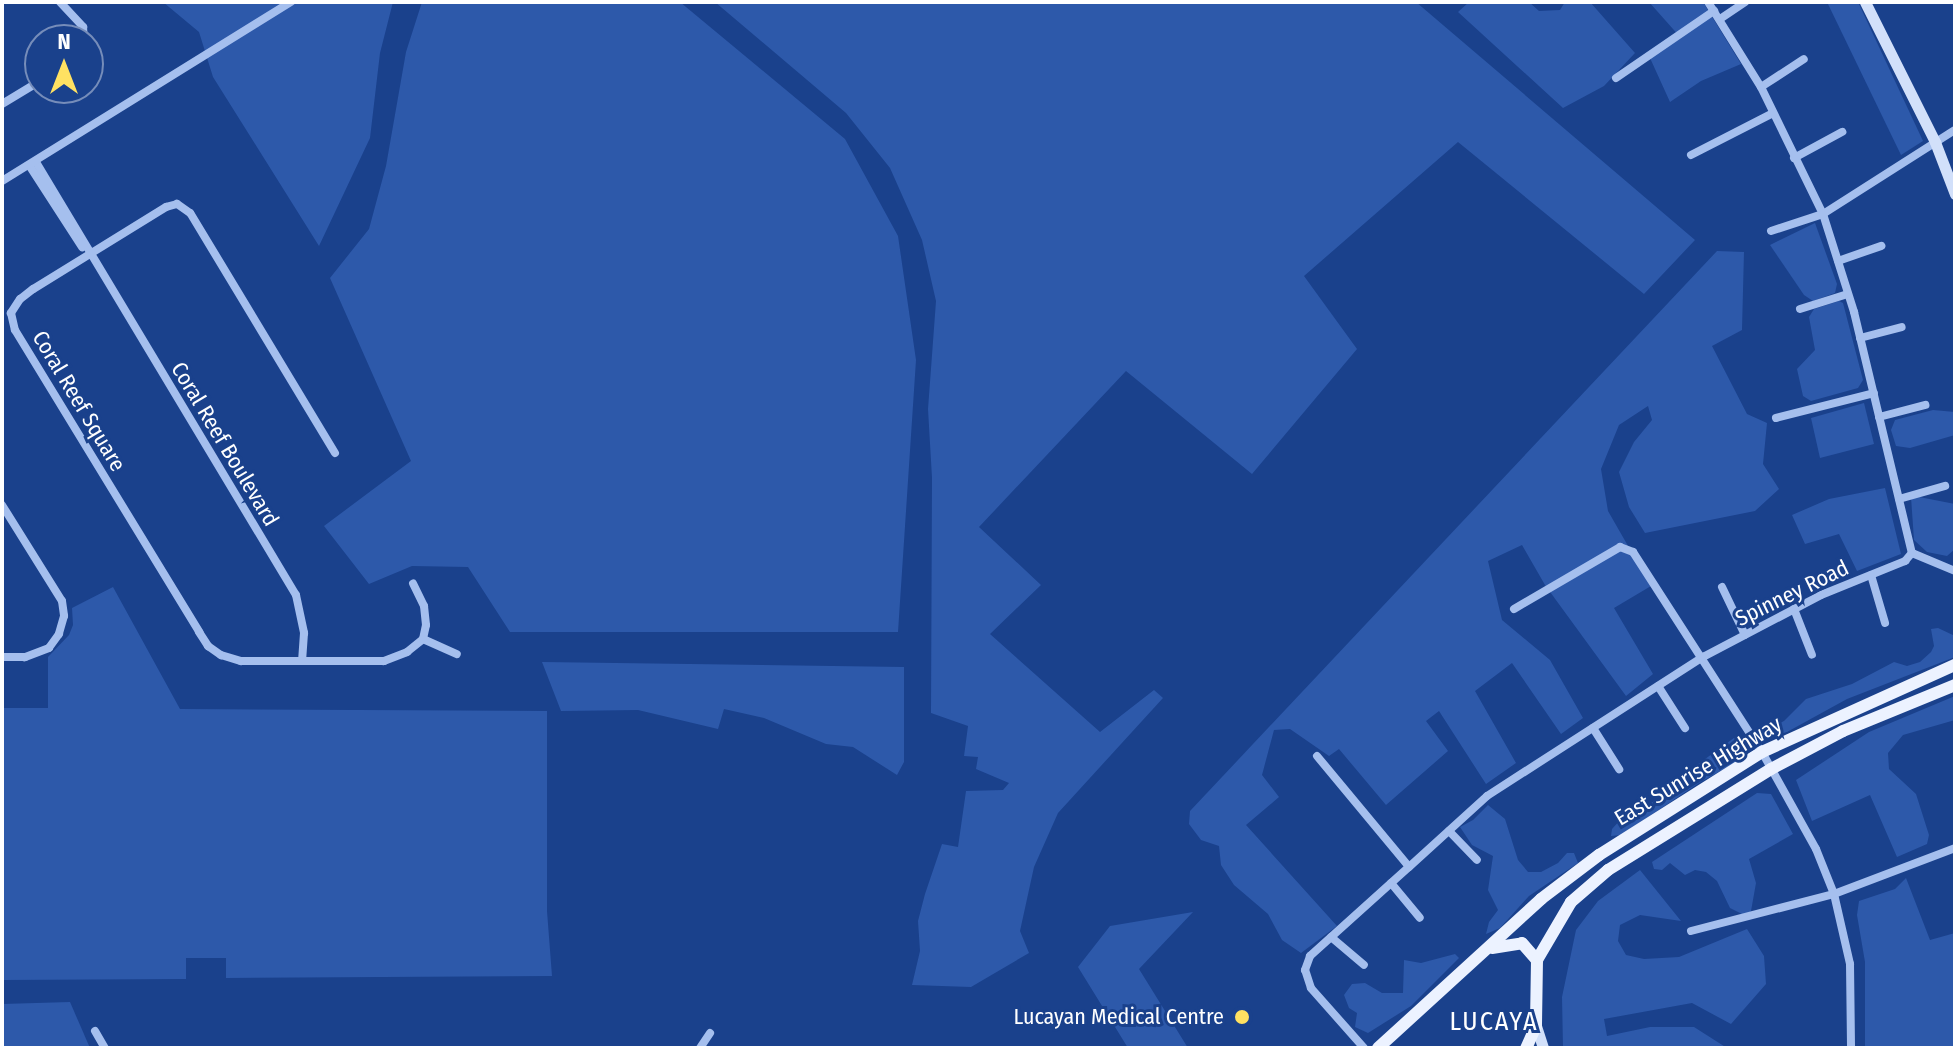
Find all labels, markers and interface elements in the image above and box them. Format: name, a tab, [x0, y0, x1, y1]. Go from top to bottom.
north arrow	[24, 24, 104, 104]
text: N	[57, 28, 71, 55]
street label: Coral Reef Square	[27, 326, 131, 476]
street label: Coral Reef Boulevard	[166, 357, 284, 531]
street label: Spinney Road	[1731, 554, 1853, 632]
street label: East Sunrise Highway	[1610, 711, 1786, 831]
place label: Lucayan Medical Centre	[1013, 1004, 1224, 1030]
marker: Lucayan Medical Centre	[1231, 1006, 1253, 1028]
district label: LUCAYA	[1449, 1006, 1539, 1038]

